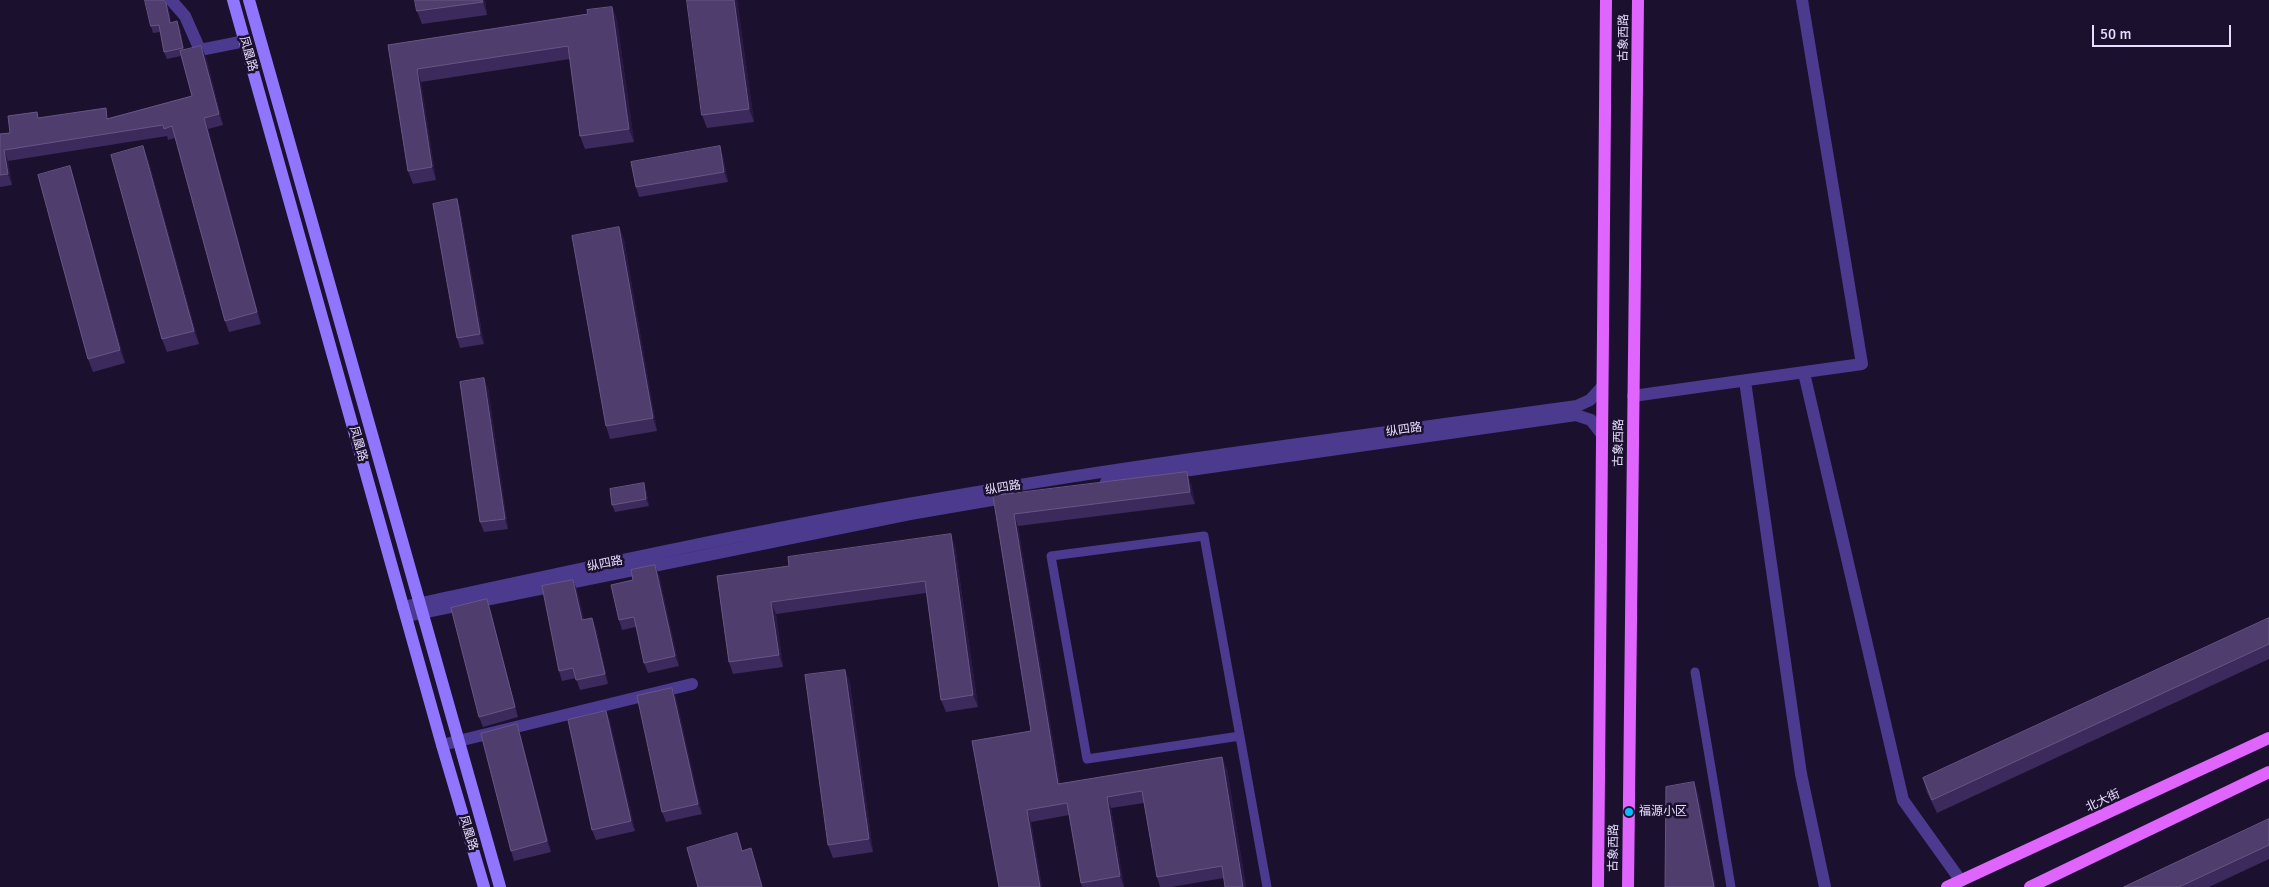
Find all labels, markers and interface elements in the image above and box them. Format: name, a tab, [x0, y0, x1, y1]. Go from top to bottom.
street label: 古象西路	[1616, 14, 1632, 62]
scale bar	[2094, 15, 2233, 47]
text: 50 m	[2100, 25, 2131, 43]
street label: 凤凰路	[236, 35, 260, 73]
street label: 古象西路	[1611, 419, 1627, 467]
street label: 纵四路	[1385, 420, 1423, 440]
street label: 凤凰路	[346, 425, 370, 463]
street label: 纵四路	[984, 478, 1022, 498]
street label: 纵四路	[586, 553, 624, 575]
street label: 北大街	[2084, 787, 2122, 815]
place label: 福源小区	[1639, 805, 1687, 819]
marker: 福源小区	[1623, 806, 1635, 818]
street label: 凤凰路	[456, 814, 480, 852]
street label: 古象西路	[1606, 824, 1622, 872]

